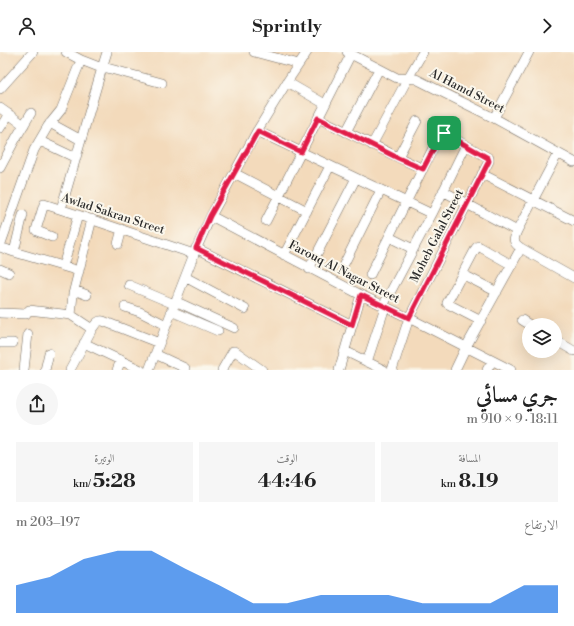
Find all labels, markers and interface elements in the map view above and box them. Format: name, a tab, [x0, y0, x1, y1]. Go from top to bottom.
icon: person	[16, 15, 38, 37]
text: Sprintly	[252, 15, 322, 38]
icon: forward	[536, 15, 558, 37]
street label: Al Hamd Street	[426, 65, 508, 117]
pin	[427, 116, 461, 150]
icon: arrive	[433, 122, 455, 144]
street label: Moheb Galal Street	[407, 186, 467, 285]
street label: Awlad Sakran Street	[59, 190, 167, 238]
street label: Farouq Al Nagar Street	[286, 237, 403, 307]
map controls	[522, 318, 562, 358]
button: layers	[522, 318, 562, 358]
text: جري مسائي	[476, 382, 558, 409]
button: share	[16, 383, 58, 425]
text: 18:11 · 9 × 910 m	[466, 411, 558, 427]
text: الوتيرة	[94, 452, 114, 466]
text: الوقت	[276, 452, 298, 466]
text: المسافة	[458, 452, 481, 466]
text: 5:28	[93, 469, 136, 494]
text: 44:46	[258, 469, 316, 494]
text: 8.19	[458, 469, 499, 494]
text: /km	[73, 477, 93, 491]
text: km	[441, 477, 458, 491]
text: 197–203 m	[16, 514, 80, 530]
text: الارتفاع	[524, 517, 558, 533]

